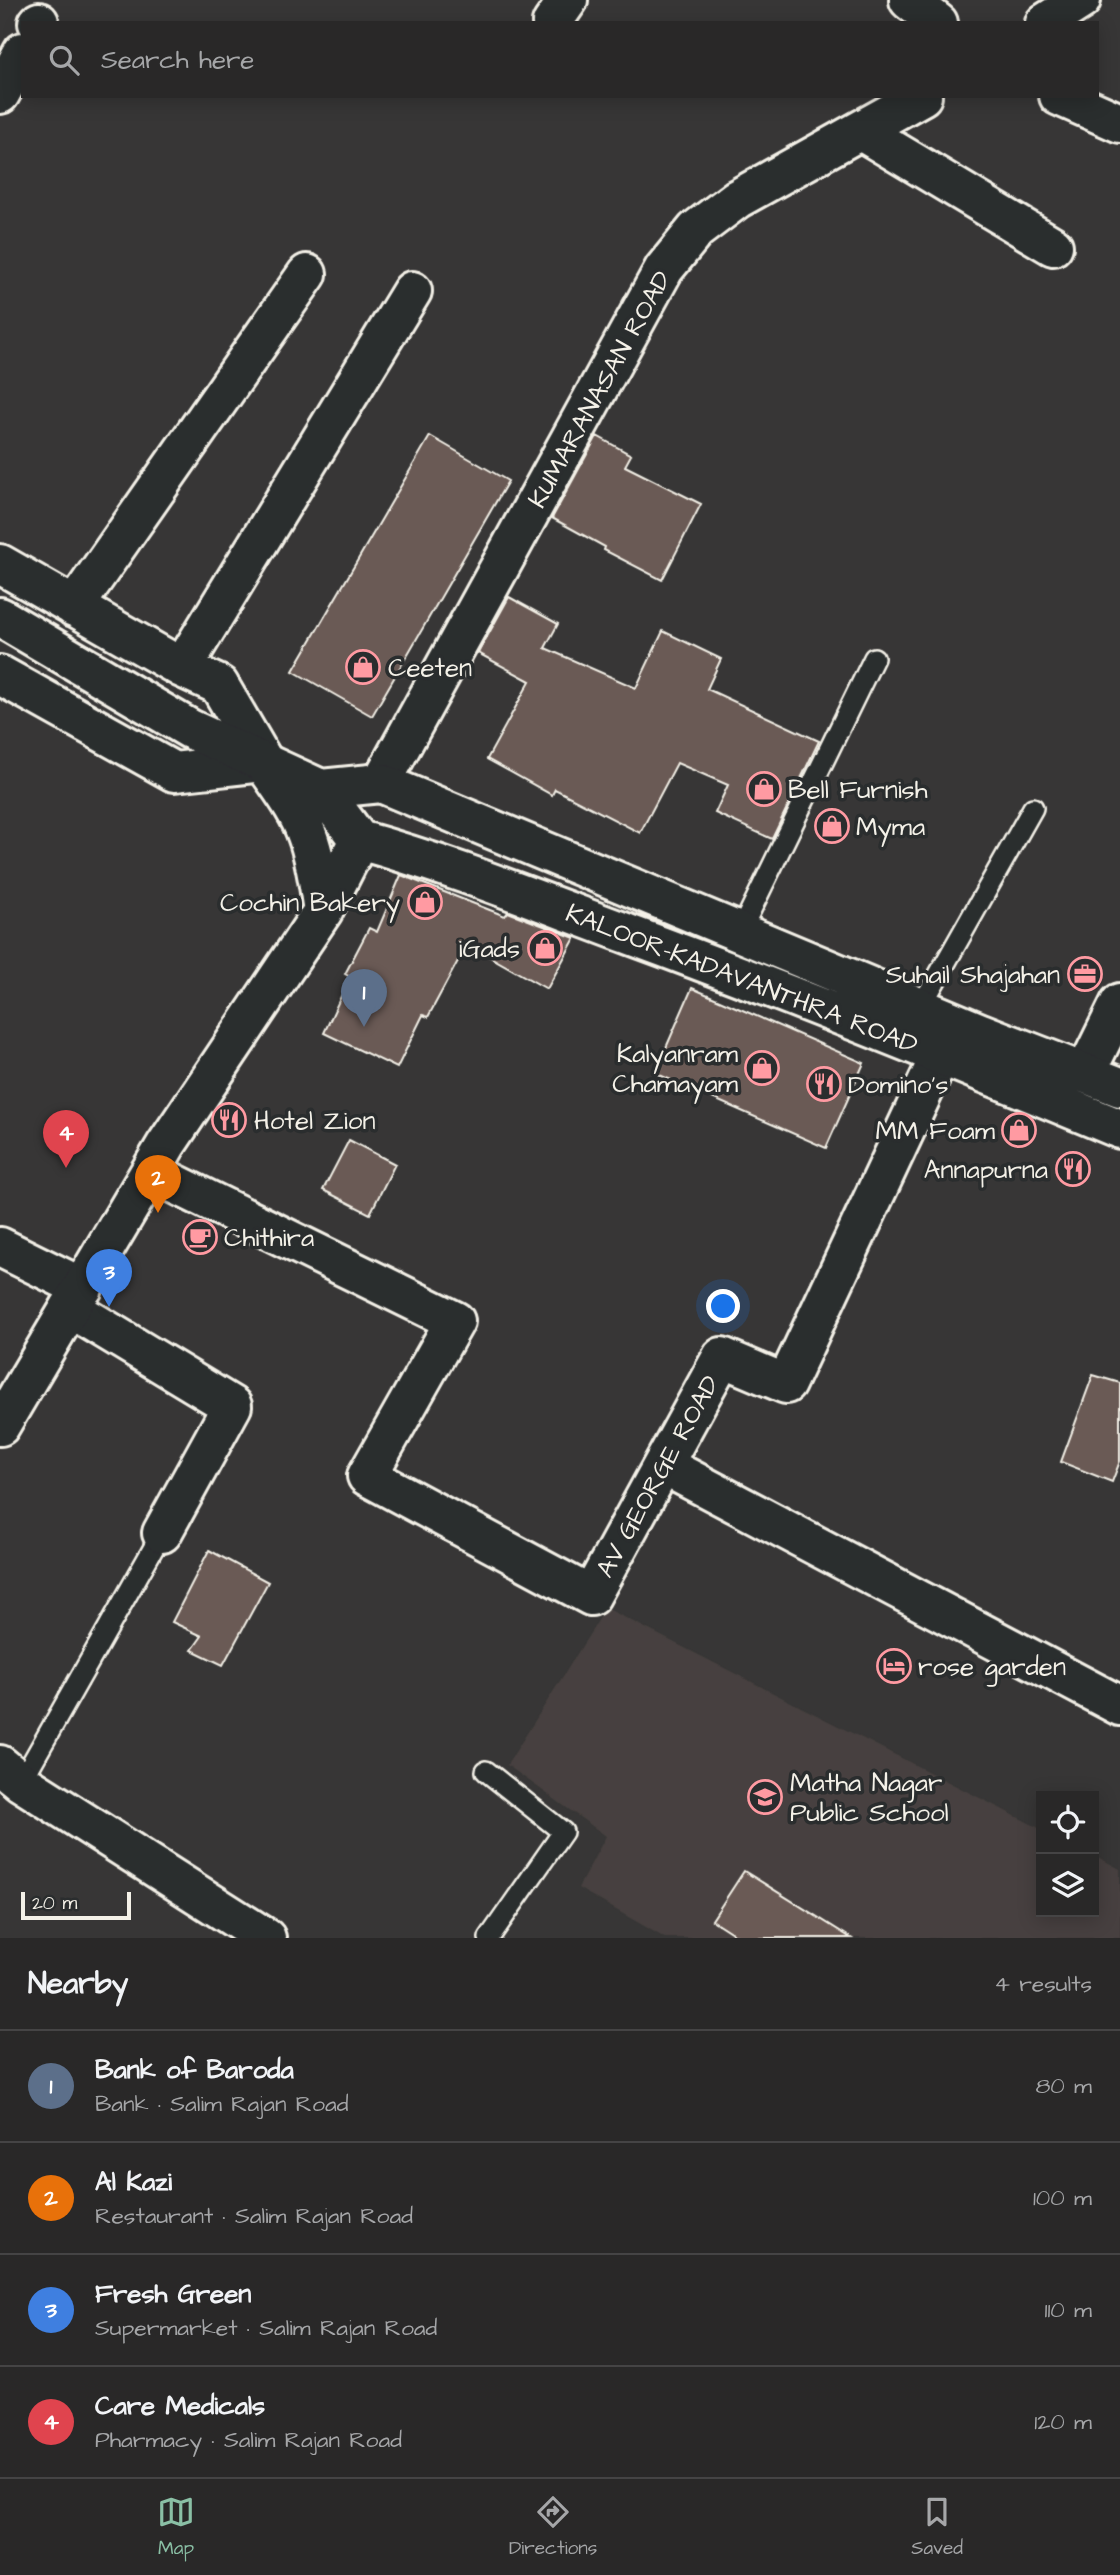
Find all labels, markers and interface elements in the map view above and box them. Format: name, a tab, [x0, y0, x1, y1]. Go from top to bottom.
search box	[21, 21, 1099, 98]
icon: search	[45, 41, 83, 79]
text: Search here	[101, 42, 254, 78]
street label: KUMARANASAN ROAD	[520, 264, 680, 515]
shop icon: Ceeten	[344, 648, 382, 686]
place label: Ceeten	[388, 650, 472, 686]
shop icon: Bell Furnish	[745, 770, 783, 808]
place label: Bell Furnish	[788, 772, 928, 808]
shop icon: Myma	[813, 807, 851, 845]
place label: Myma	[856, 809, 925, 847]
shop icon: Cochin Bakery	[406, 883, 444, 921]
place label: Cochin Bakery	[220, 885, 400, 923]
street label: KALOOR-KADAVANTHRA ROAD	[561, 895, 923, 1063]
shop icon: iGads	[526, 929, 564, 967]
place label: iGads	[458, 931, 520, 967]
office icon: Suhail Shajahan	[1066, 955, 1104, 993]
place label: Suhail Shajahan	[886, 957, 1060, 993]
pin: 1	[341, 969, 387, 1027]
place label: Kalyanram Chamayam	[612, 1036, 739, 1104]
shop icon: Kalyanram Chamayam	[743, 1049, 781, 1087]
restaurant icon: Domino's	[805, 1065, 843, 1103]
place label: Domino's	[848, 1067, 949, 1103]
restaurant icon: Hotel Zion	[210, 1101, 248, 1139]
place label: Hotel Zion	[254, 1103, 375, 1139]
pin: 4	[43, 1110, 89, 1168]
shop icon: MM Foam	[1000, 1111, 1038, 1149]
place label: MM Foam	[875, 1113, 996, 1149]
restaurant icon: Annapurna	[1054, 1150, 1092, 1188]
place label: Annapurna	[924, 1152, 1048, 1188]
pin: 2	[135, 1155, 181, 1213]
cafe icon: Chithira	[181, 1218, 219, 1256]
place label: Chithira	[224, 1220, 314, 1256]
pin: 3	[86, 1249, 132, 1307]
your location	[706, 1289, 740, 1323]
street label: AV GEORGE ROAD	[587, 1369, 728, 1584]
hotel icon: rose garden	[875, 1647, 913, 1685]
place label: rose garden	[918, 1649, 1066, 1687]
place label: Matha Nagar Public School	[790, 1765, 949, 1831]
school or university icon: Matha Nagar Public School	[746, 1778, 784, 1816]
map controls	[1036, 1791, 1099, 1917]
button: locate	[1036, 1791, 1099, 1854]
button: layers	[1036, 1854, 1099, 1917]
scale bar	[21, 1889, 131, 1921]
text: 20 m	[32, 1890, 77, 1917]
text: Nearby	[28, 1963, 128, 2005]
text: 4 results	[994, 1968, 1092, 2000]
text: Bank of Baroda	[95, 2052, 294, 2088]
text: 1	[50, 2070, 52, 2102]
text: 80 m	[1035, 2070, 1092, 2102]
text: Bank · Salim Rajan Road	[95, 2088, 348, 2120]
text: Al Kazi	[95, 2164, 172, 2200]
text: 2	[44, 2182, 58, 2214]
text: 100 m	[1033, 2182, 1092, 2214]
text: Restaurant · Salim Rajan Road	[95, 2200, 413, 2232]
text: Fresh Green	[95, 2276, 251, 2312]
text: 3	[45, 2294, 57, 2326]
text: 110 m	[1044, 2294, 1092, 2326]
text: Supermarket · Salim Rajan Road	[95, 2312, 437, 2344]
text: Care Medicals	[95, 2388, 265, 2424]
text: 4	[43, 2406, 59, 2438]
text: 120 m	[1034, 2406, 1092, 2438]
text: Pharmacy · Salim Rajan Road	[95, 2424, 402, 2456]
tab: Map	[157, 2493, 195, 2562]
tab: Directions	[509, 2493, 597, 2562]
tab: Saved	[911, 2493, 963, 2562]

